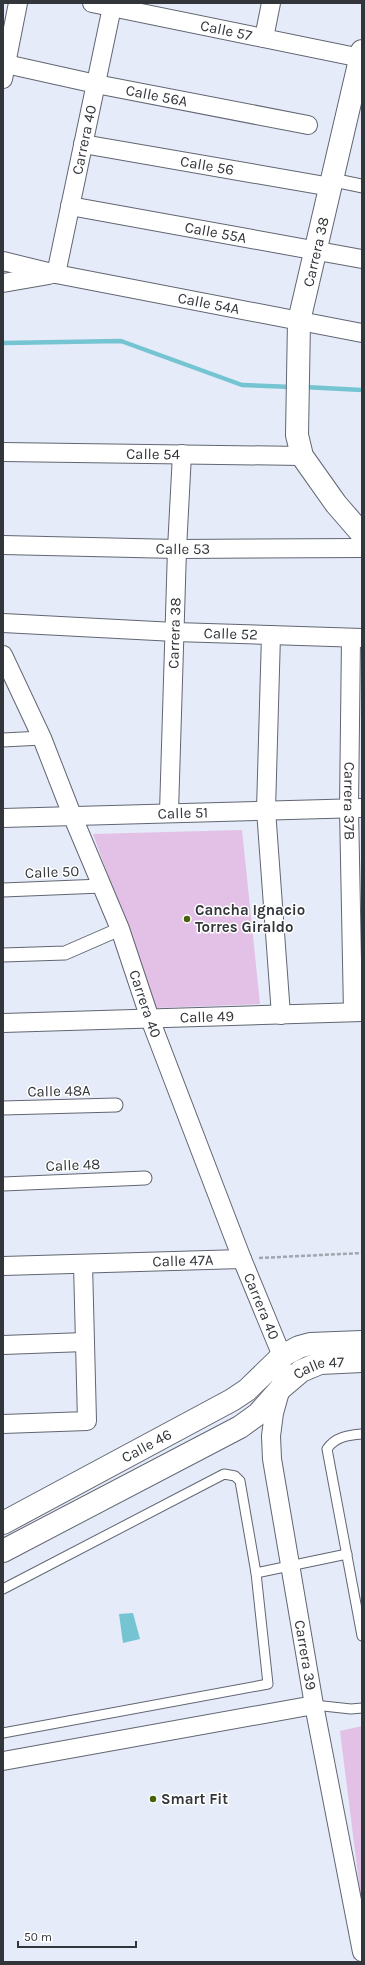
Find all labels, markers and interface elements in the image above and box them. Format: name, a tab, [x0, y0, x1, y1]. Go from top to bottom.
street label: Calle 57	[199, 16, 254, 45]
street label: Calle 56A	[124, 81, 190, 111]
street label: Carrera 40	[68, 103, 100, 176]
street label: Calle 56	[179, 152, 235, 179]
street label: Carrera 38	[299, 215, 333, 289]
street label: Calle 55A	[183, 218, 248, 247]
street label: Calle 54A	[176, 289, 241, 318]
street label: Calle 54	[126, 445, 181, 463]
street label: Calle 53	[156, 540, 210, 558]
street label: Carrera 38	[164, 597, 185, 669]
street label: Calle 52	[203, 624, 258, 644]
street label: Carrera 37B	[340, 762, 359, 840]
street label: Calle 51	[157, 803, 208, 823]
street label: Calle 50	[24, 862, 80, 882]
place label: Cancha Ignacio Torres Giraldo	[195, 901, 305, 936]
marker: Cancha Ignacio Torres Giraldo	[182, 914, 192, 924]
street label: Carrera 40	[125, 968, 165, 1040]
street label: Calle 49	[180, 1007, 234, 1027]
street label: Calle 48A	[27, 1081, 91, 1101]
street label: Calle 48	[45, 1155, 101, 1175]
street label: Calle 47A	[152, 1251, 214, 1271]
street label: Carrera 40	[240, 1270, 283, 1342]
street label: Calle 47	[289, 1353, 344, 1383]
street label: Calle 46	[118, 1425, 175, 1467]
street label: Carrera 39	[291, 1619, 320, 1692]
place label: Smart Fit	[161, 1790, 228, 1808]
marker: Smart Fit	[148, 1794, 158, 1804]
scale bar	[18, 1923, 136, 1949]
text: 50 m	[24, 1930, 52, 1944]

